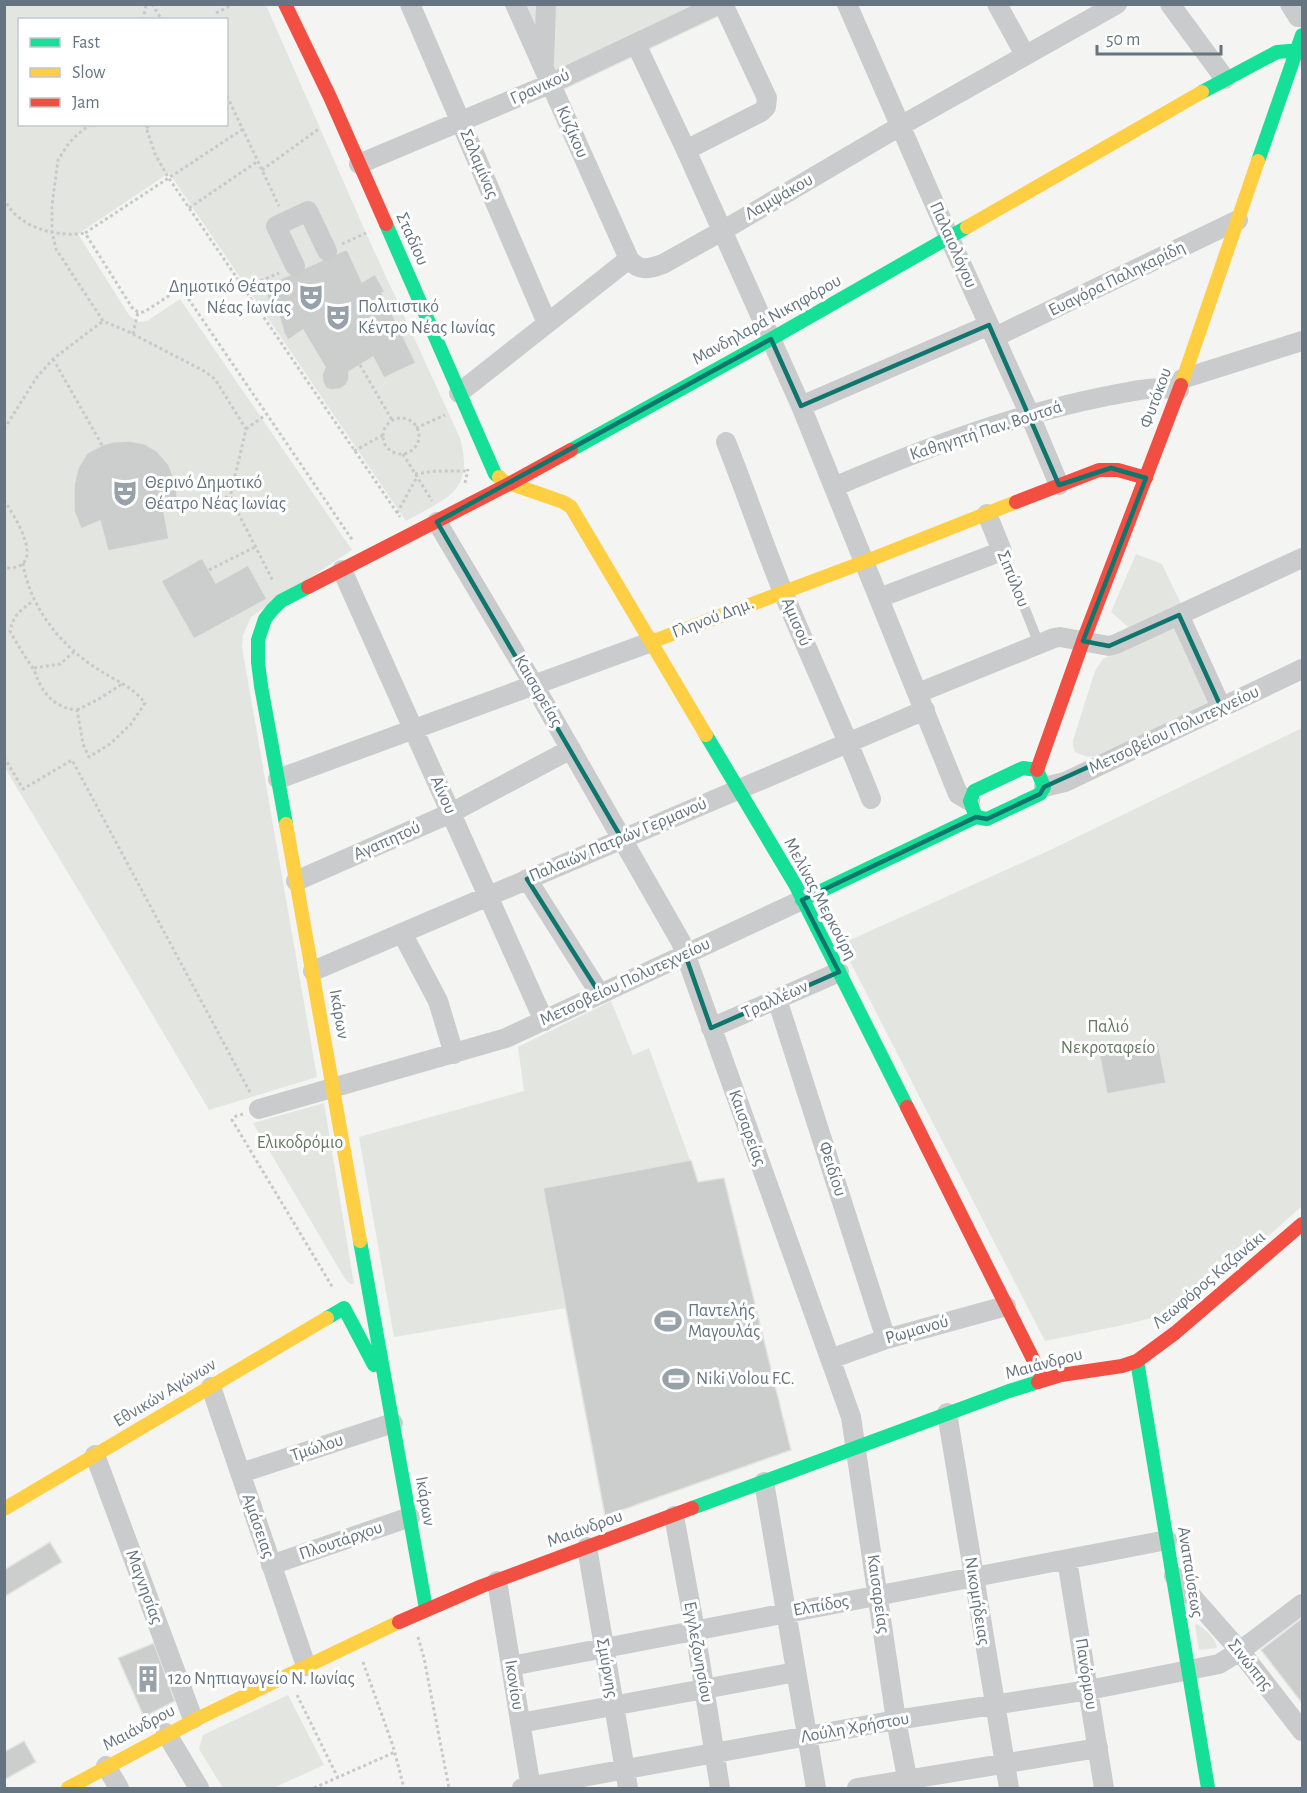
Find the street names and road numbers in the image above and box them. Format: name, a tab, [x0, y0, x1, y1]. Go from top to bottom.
street label: Γρανικού	[507, 66, 573, 108]
street label: Κυζίκου	[553, 103, 592, 161]
street label: Σαλαμίνας	[456, 126, 503, 201]
street label: Λαμψάκου	[742, 170, 816, 224]
street label: Παλαιολόγου	[926, 199, 980, 291]
street label: Σταδίου	[392, 209, 432, 268]
street label: Ευαγόρα Παληκαρίδη	[1045, 237, 1188, 320]
street label: Μανδηλαρά Νικηφόρου	[689, 272, 845, 368]
street label: Φυτόκου	[1137, 365, 1175, 431]
street label: Καθηγητή Παν. Βουτσά	[908, 398, 1064, 464]
street label: Σιπύλου	[994, 548, 1032, 610]
street label: Γληνού Δημ.	[670, 594, 756, 642]
street label: Αμισού	[778, 595, 814, 649]
street label: Καισαρείας	[510, 651, 567, 730]
street label: Μετσοβείου Πολυτεχνείου	[1086, 682, 1262, 777]
street label: Αίνου	[427, 773, 460, 817]
street label: Παλαιών Πατρών Γερμανού	[526, 794, 710, 886]
street label: Αγαπητού	[351, 818, 423, 864]
street label: Μελίνας Μερκούρη	[780, 835, 861, 963]
street label: Μετσοβείου Πολυτεχνείου	[537, 934, 713, 1029]
street label: Τραλλέων	[739, 977, 811, 1022]
street label: Ικάρων	[326, 988, 352, 1041]
street label: Καισαρείας	[725, 1087, 770, 1169]
street label: Φειδίου	[815, 1139, 850, 1199]
street label: Λεωφόρος Καζανάκι	[1149, 1228, 1269, 1332]
street label: Ρωμανού	[883, 1312, 951, 1348]
street label: Μαιάνδρου	[1003, 1345, 1085, 1383]
street label: Εθνικών Αγώνων	[111, 1355, 220, 1431]
street label: Τμώλου	[288, 1431, 346, 1465]
street label: Ικάρων	[412, 1475, 438, 1528]
street label: Αμάσειας	[239, 1491, 277, 1561]
street label: Μαιάνδρου	[545, 1507, 625, 1551]
street label: Πλουτάρχου	[297, 1518, 385, 1564]
street label: Αναπαύσεως	[1174, 1525, 1206, 1619]
street label: Μαγνησίας	[122, 1547, 167, 1627]
street label: Καισαρείας	[864, 1553, 893, 1635]
street label: Νικομήδειας	[961, 1556, 993, 1646]
street label: Ελπίδος	[792, 1591, 850, 1620]
street label: Εγγλεζονησίου	[680, 1600, 717, 1704]
street label: Σινώπης	[1224, 1636, 1276, 1694]
street label: Σμύρνης	[593, 1637, 621, 1699]
street label: Πανόρμου	[1071, 1637, 1101, 1711]
street label: Ικονίου	[501, 1658, 528, 1711]
street label: Μαιάνδρου	[100, 1701, 178, 1755]
street label: Λούλη Χρήστου	[799, 1710, 911, 1746]

